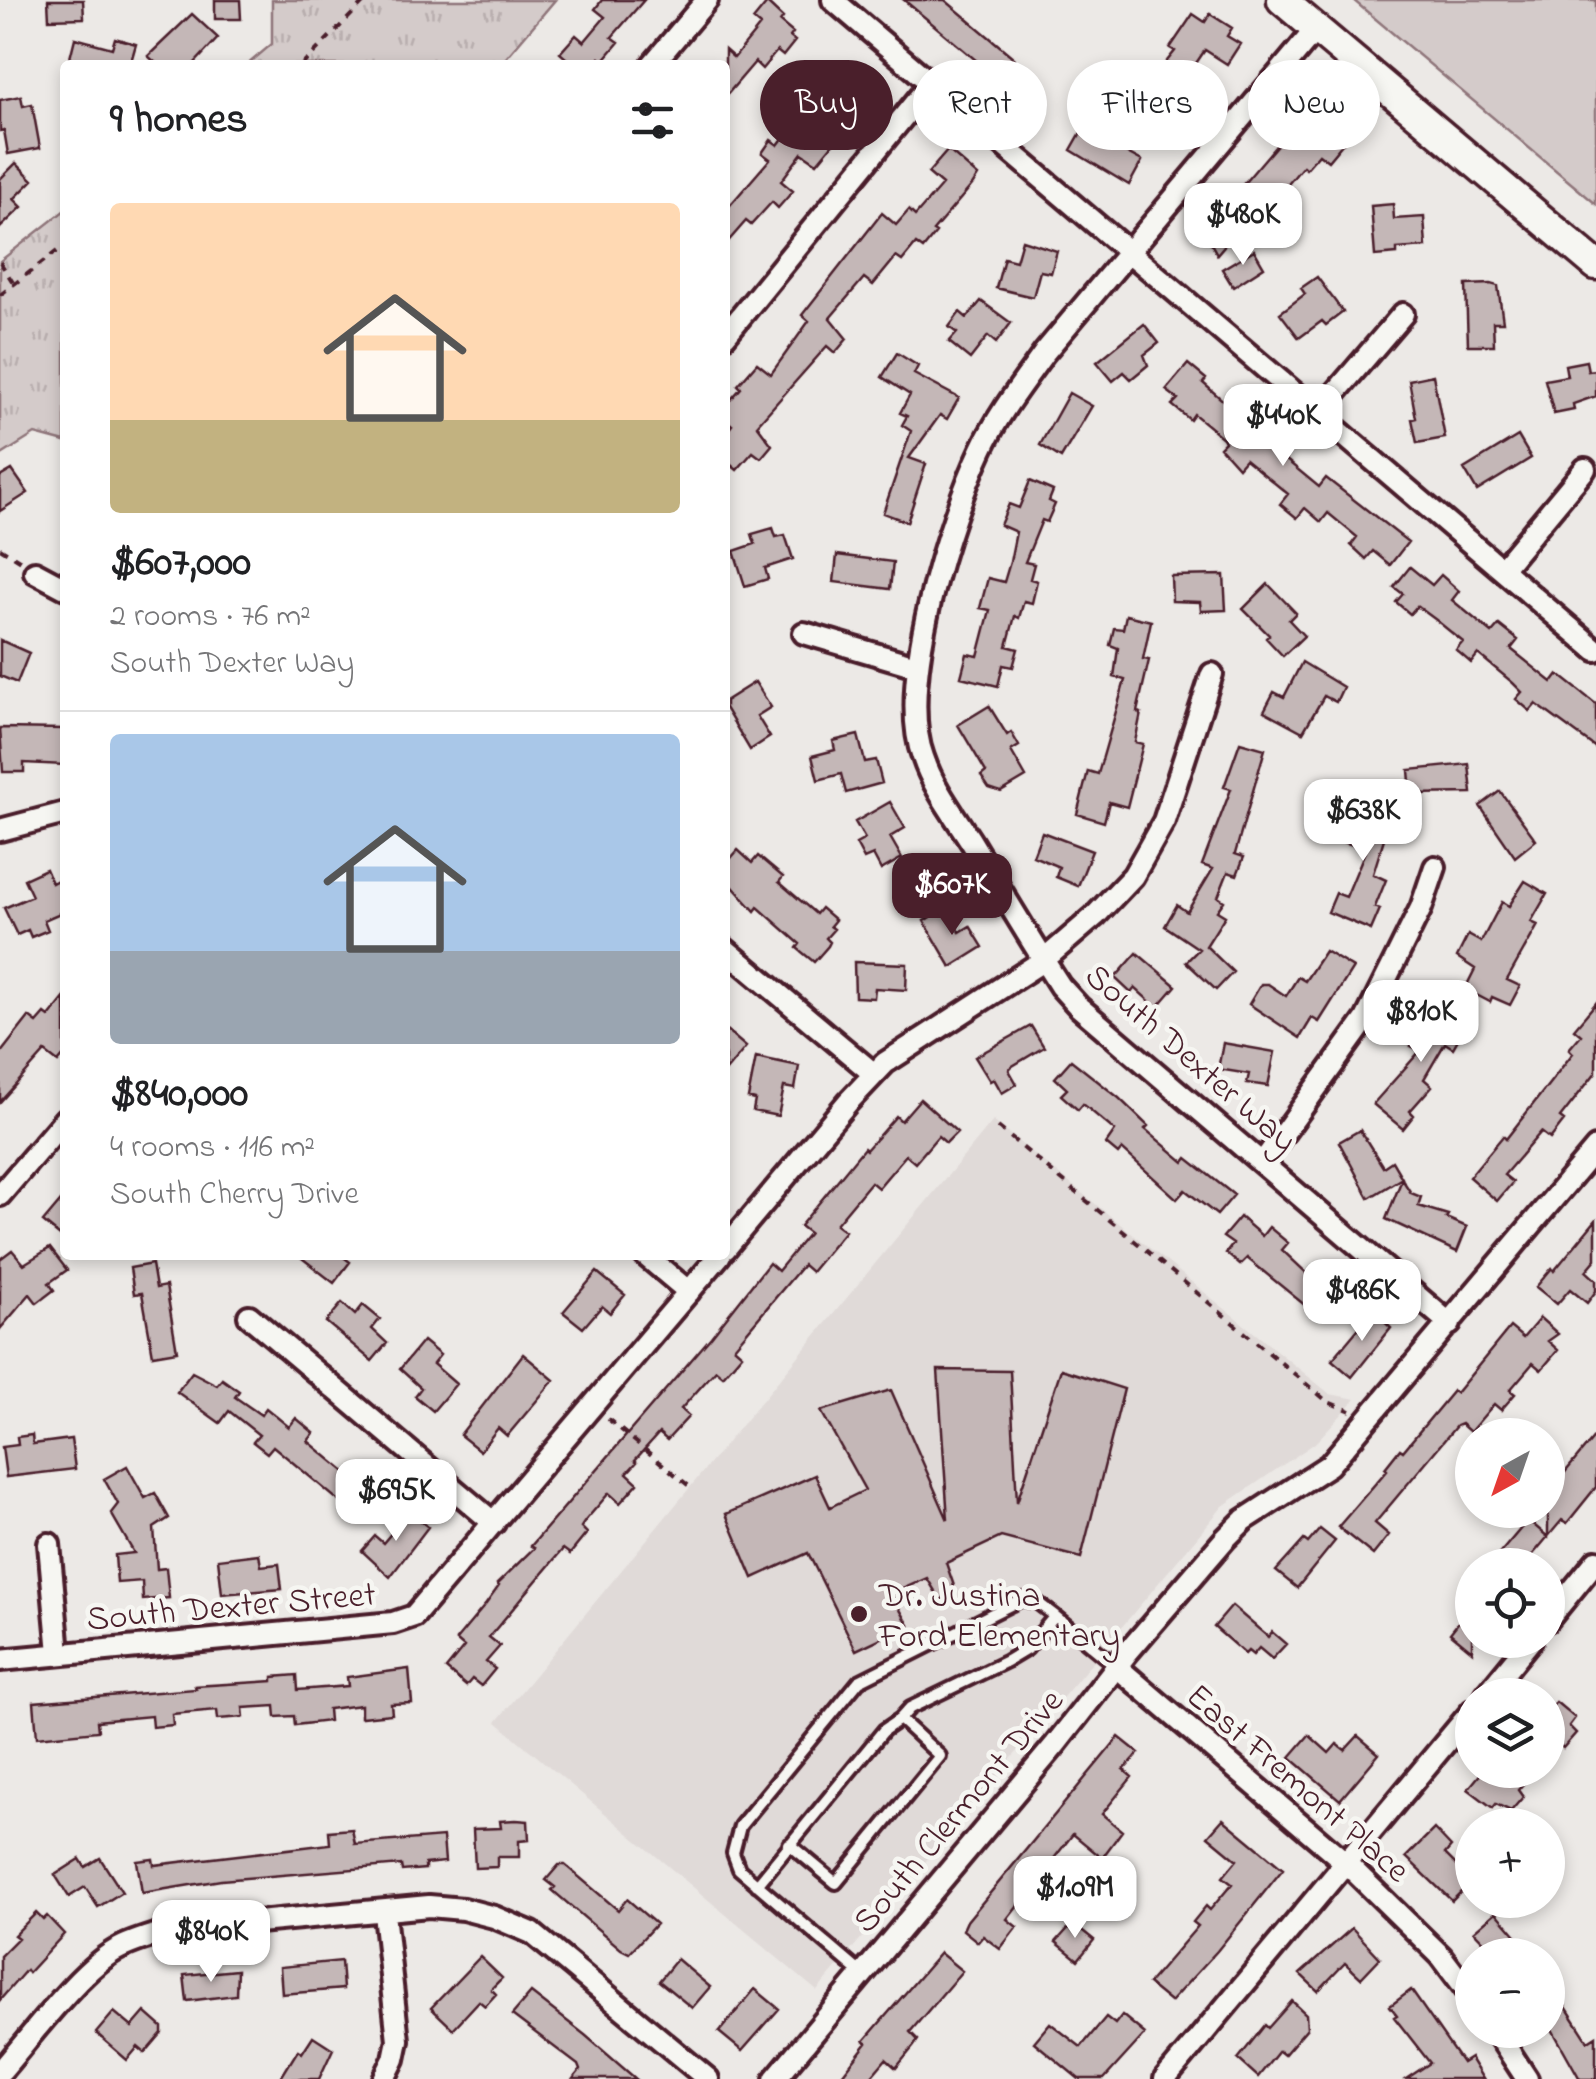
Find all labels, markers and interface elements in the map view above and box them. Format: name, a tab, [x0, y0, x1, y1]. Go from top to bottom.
chip: Buy	[760, 60, 893, 150]
chip: Rent	[913, 60, 1047, 150]
chip: Filters	[1067, 60, 1228, 150]
chip: New	[1248, 60, 1380, 150]
text: 9 homes	[110, 90, 248, 151]
icon: filters	[625, 93, 680, 148]
pin: $480K	[1173, 183, 1313, 268]
text: $480K	[1206, 192, 1280, 239]
icon: home	[305, 268, 485, 448]
pin: $440K	[1213, 384, 1353, 469]
text: $440K	[1245, 393, 1321, 440]
text: $607,000	[110, 533, 251, 594]
text: 2 rooms · 76 m²	[110, 594, 311, 641]
text: South Dexter Way	[110, 641, 354, 688]
pin: $638K	[1293, 779, 1433, 864]
text: $638K	[1326, 788, 1400, 835]
icon: home	[305, 799, 485, 979]
pin: $607K	[882, 853, 1022, 938]
text: $607K	[914, 862, 990, 909]
street label: South Dexter Way	[1072, 953, 1307, 1167]
pin: $810K	[1351, 980, 1491, 1065]
text: $810K	[1386, 989, 1456, 1036]
text: $840,000	[110, 1064, 248, 1125]
text: 4 rooms · 116 m²	[110, 1125, 315, 1172]
text: South Cherry Drive	[110, 1172, 359, 1219]
pin: $486K	[1292, 1259, 1432, 1344]
text: $486K	[1325, 1268, 1399, 1315]
north arrow	[1455, 1418, 1565, 1528]
map controls	[1455, 1418, 1565, 2048]
pin: $695K	[326, 1459, 466, 1544]
text: $695K	[358, 1468, 434, 1515]
button: locate	[1455, 1548, 1565, 1658]
street label: South Dexter Street	[85, 1570, 378, 1647]
place label: Dr. Justina Ford Elementary	[878, 1572, 1120, 1663]
marker: Dr. Justina Ford Elementary	[848, 1603, 870, 1625]
street label: East Fremont Place	[1174, 1673, 1420, 1897]
button: layers	[1455, 1678, 1565, 1788]
street label: South Clermont Drive	[842, 1679, 1078, 1946]
button: +	[1455, 1808, 1565, 1918]
pin: $1.09M	[994, 1856, 1156, 1941]
text: $1.09M	[1036, 1865, 1114, 1912]
pin: $840K	[141, 1900, 281, 1985]
text: $840K	[174, 1909, 248, 1956]
button: −	[1455, 1938, 1565, 2048]

